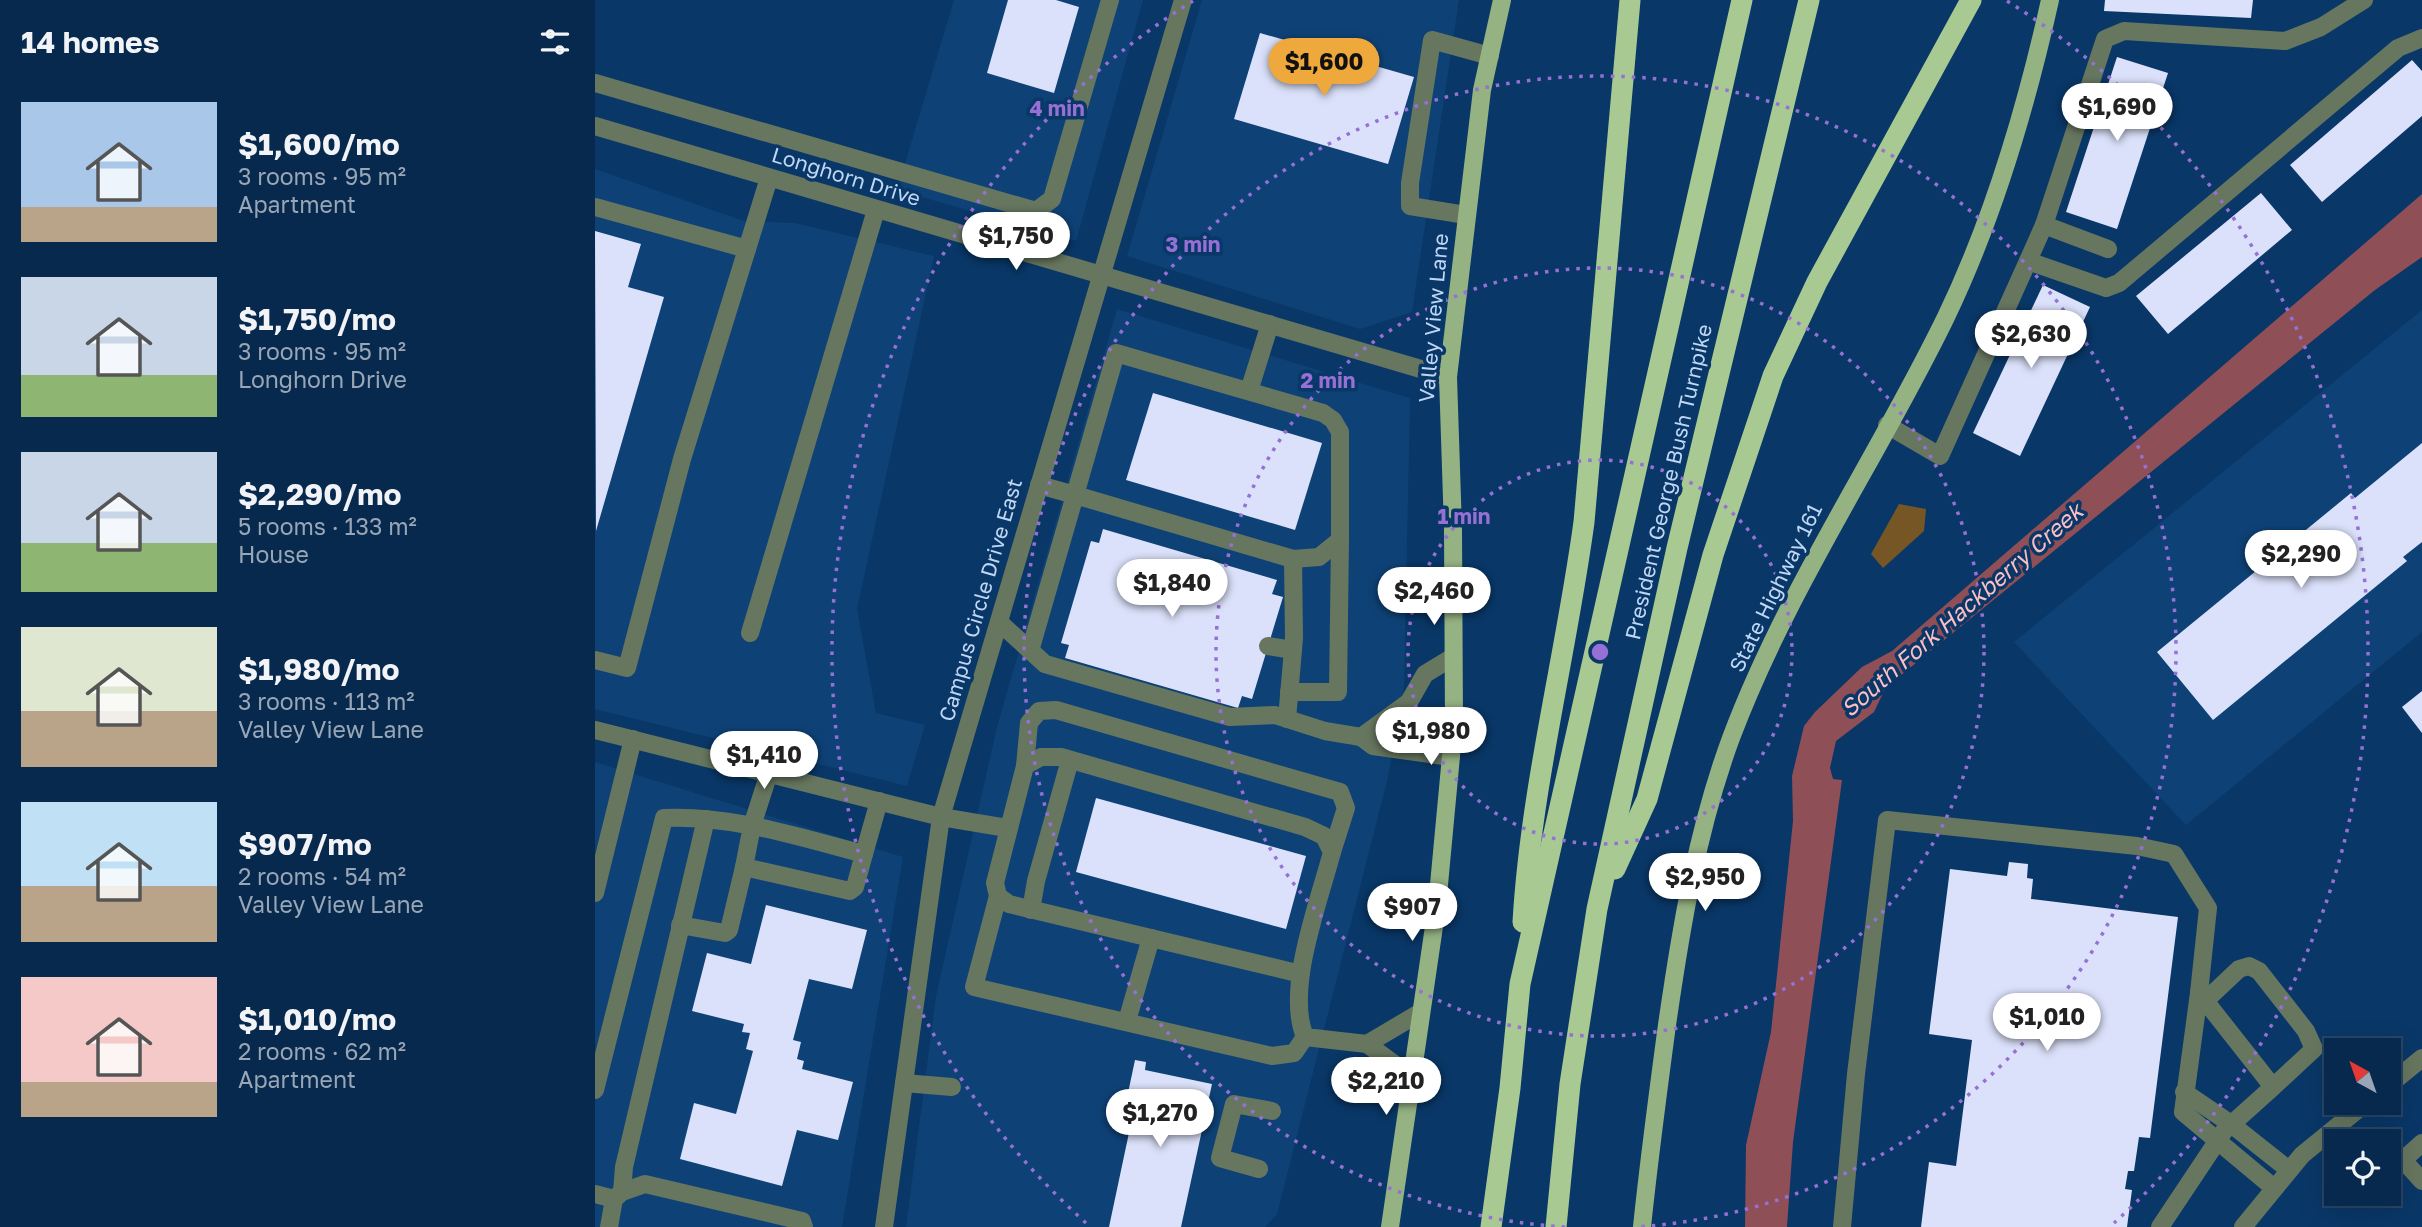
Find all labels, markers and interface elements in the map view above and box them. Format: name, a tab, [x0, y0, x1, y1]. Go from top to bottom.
icon: filters	[536, 23, 574, 61]
text: 14 homes	[21, 24, 160, 60]
pin: $1,600	[1267, 38, 1381, 98]
text: $1,600	[1284, 47, 1364, 75]
pin: $1,690	[2060, 83, 2174, 143]
text: $1,690	[2078, 92, 2156, 120]
text: 4 min	[1029, 95, 1085, 121]
text: $1,600/mo	[238, 126, 400, 162]
icon: home	[77, 130, 161, 214]
street label: Longhorn Drive	[769, 141, 924, 211]
text: 3 rooms · 95 m²	[238, 162, 406, 190]
text: Apartment	[238, 190, 356, 218]
pin: $1,750	[959, 212, 1073, 272]
text: $1,750	[978, 221, 1054, 249]
text: 3 min	[1166, 231, 1220, 257]
street label: Valley View Lane	[1413, 232, 1453, 404]
text: $1,750/mo	[238, 301, 396, 337]
icon: home	[77, 305, 161, 389]
pin: $2,630	[1974, 310, 2088, 370]
text: $2,630	[1991, 319, 2071, 347]
street label: President George Bush Turnpike	[1619, 321, 1717, 642]
text: 3 rooms · 95 m²	[238, 337, 406, 365]
text: Longhorn Drive	[238, 365, 407, 393]
text: 2 min	[1301, 367, 1355, 393]
street label: Campus Circle Drive East	[933, 475, 1027, 724]
text: $2,290/mo	[238, 476, 402, 512]
icon: home	[77, 480, 161, 564]
water label: South Fork Hackberry Creek	[1835, 495, 2090, 722]
street label: State Highway 161	[1723, 499, 1827, 676]
text: 1 min	[1438, 503, 1490, 529]
text: 5 rooms · 133 m²	[238, 512, 417, 540]
pin: $2,290	[2244, 530, 2358, 590]
text: $2,290	[2261, 539, 2341, 567]
text: House	[238, 540, 309, 568]
pin: $1,840	[1115, 560, 1229, 619]
text: $1,840	[1133, 568, 1211, 596]
pin: $2,460	[1377, 568, 1491, 627]
text: $2,460	[1394, 576, 1474, 604]
centre of rings	[1588, 640, 1612, 664]
text: $1,980/mo	[238, 651, 400, 687]
icon: home	[77, 655, 161, 739]
text: 3 rooms · 113 m²	[238, 687, 415, 715]
pin: $1,980	[1374, 708, 1488, 767]
text: Valley View Lane	[238, 715, 424, 743]
text: $1,980	[1392, 716, 1470, 744]
pin: $1,410	[707, 732, 821, 791]
text: $1,410	[726, 740, 802, 768]
text: $907/mo	[238, 826, 372, 862]
icon: home	[77, 830, 161, 914]
pin: $2,950	[1648, 853, 1762, 913]
text: 2 rooms · 54 m²	[238, 862, 406, 890]
text: $2,950	[1665, 862, 1745, 890]
pin: $907	[1371, 884, 1453, 943]
text: Valley View Lane	[238, 890, 424, 918]
text: $907	[1383, 892, 1441, 920]
pin: $1,010	[1990, 993, 2104, 1053]
text: $1,010/mo	[238, 1001, 396, 1037]
text: $1,010	[2009, 1002, 2085, 1030]
icon: home	[77, 1005, 161, 1089]
text: 2 rooms · 62 m²	[238, 1037, 406, 1065]
north arrow	[2324, 1038, 2401, 1115]
map controls	[2324, 1038, 2401, 1206]
pin: $2,210	[1329, 1058, 1443, 1117]
text: Apartment	[238, 1065, 356, 1093]
text: $2,210	[1347, 1066, 1425, 1094]
pin: $1,270	[1103, 1090, 1217, 1149]
text: $1,270	[1122, 1098, 1198, 1126]
button: locate	[2324, 1129, 2401, 1206]

